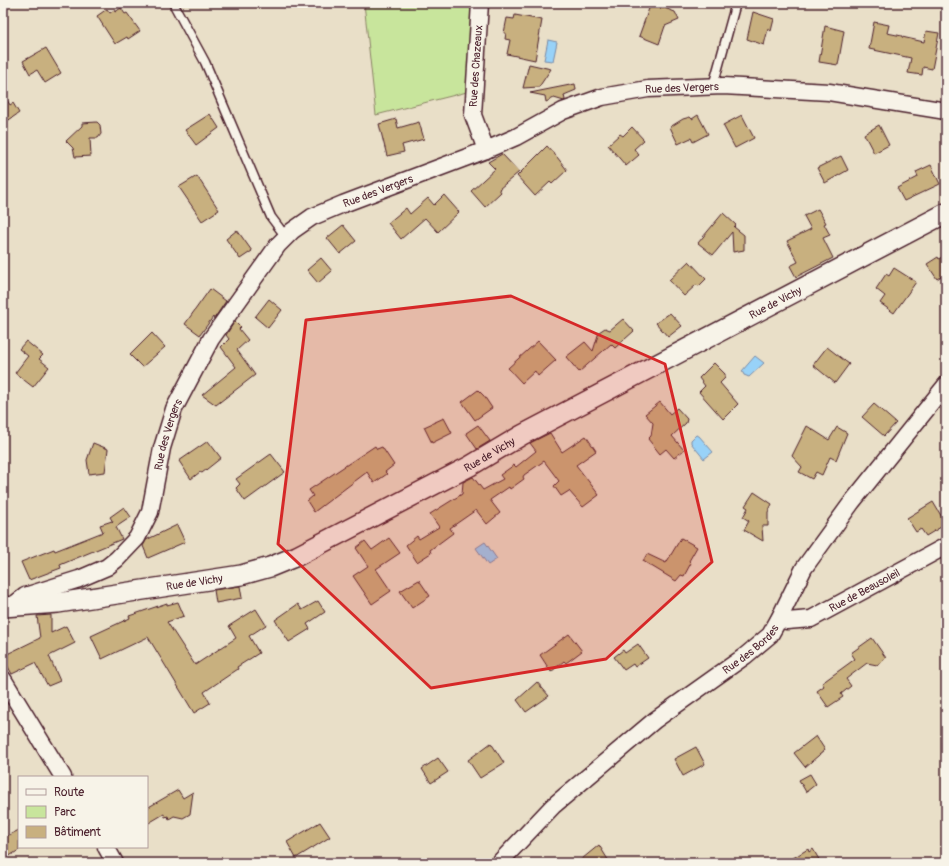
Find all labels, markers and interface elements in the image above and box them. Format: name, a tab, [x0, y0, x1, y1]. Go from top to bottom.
street label: Rue des Chazeaux	[467, 25, 485, 107]
street label: Rue des Vergers	[645, 80, 719, 96]
street label: Rue des Vergers	[341, 172, 415, 210]
street label: Rue de Vichy	[747, 283, 804, 321]
street label: Rue des Vergers	[151, 396, 185, 471]
street label: Rue de Vichy	[462, 434, 517, 475]
street label: Rue de Beausoleil	[827, 566, 902, 615]
street label: Rue de Vichy	[165, 571, 224, 593]
street label: Rue des Bordes	[720, 622, 781, 677]
legend	[18, 776, 148, 848]
text: Route	[54, 785, 84, 800]
text: Parc	[54, 805, 76, 820]
text: Bâtiment	[54, 825, 101, 840]

